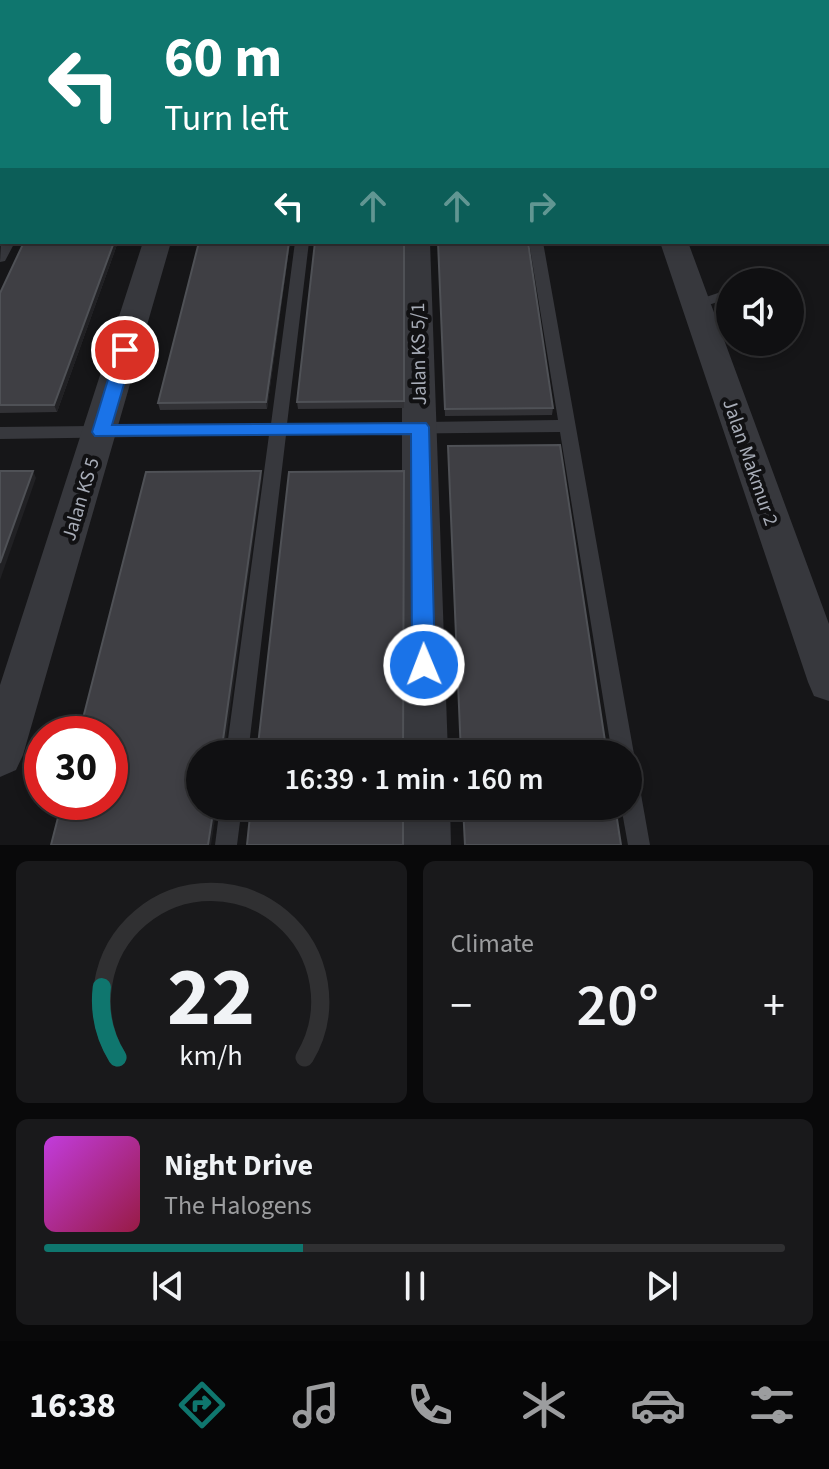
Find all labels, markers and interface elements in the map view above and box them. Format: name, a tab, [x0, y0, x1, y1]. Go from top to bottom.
text: 60 m	[164, 19, 282, 98]
icon: left	[32, 32, 136, 136]
text: Turn left	[164, 93, 289, 144]
icon: left	[267, 184, 311, 228]
icon: ahead	[351, 184, 395, 228]
icon: ahead	[435, 184, 479, 228]
icon: right	[519, 184, 563, 228]
map controls	[716, 268, 804, 356]
button: sound	[716, 268, 804, 356]
street label: Jalan KS 5/1	[404, 302, 434, 406]
pin	[91, 316, 159, 384]
icon: arrive	[103, 328, 147, 372]
street label: Jalan Makmur 2	[715, 395, 785, 530]
street label: Jalan KS 5	[55, 454, 107, 544]
position arrow	[382, 623, 466, 707]
speed limit sign: 30	[24, 716, 128, 820]
text: 16:39 · 1 min · 160 m	[284, 758, 544, 801]
text: Climate	[451, 925, 534, 962]
text: 22	[167, 939, 255, 1057]
text: 20°	[577, 964, 659, 1049]
text: −	[451, 975, 472, 1038]
text: +	[763, 975, 785, 1038]
text: km/h	[180, 1036, 243, 1076]
text: Night Drive	[164, 1144, 313, 1187]
text: The Halogens	[164, 1187, 312, 1224]
icon: previous	[146, 1264, 190, 1308]
icon: pause	[393, 1264, 437, 1308]
icon: next	[640, 1264, 684, 1308]
icon: directions	[174, 1377, 230, 1433]
icon: music	[288, 1377, 344, 1433]
icon: phone	[402, 1377, 458, 1433]
icon: climate	[516, 1377, 572, 1433]
icon: car	[630, 1377, 686, 1433]
icon: filters	[744, 1377, 800, 1433]
text: 16:38	[29, 1380, 116, 1431]

